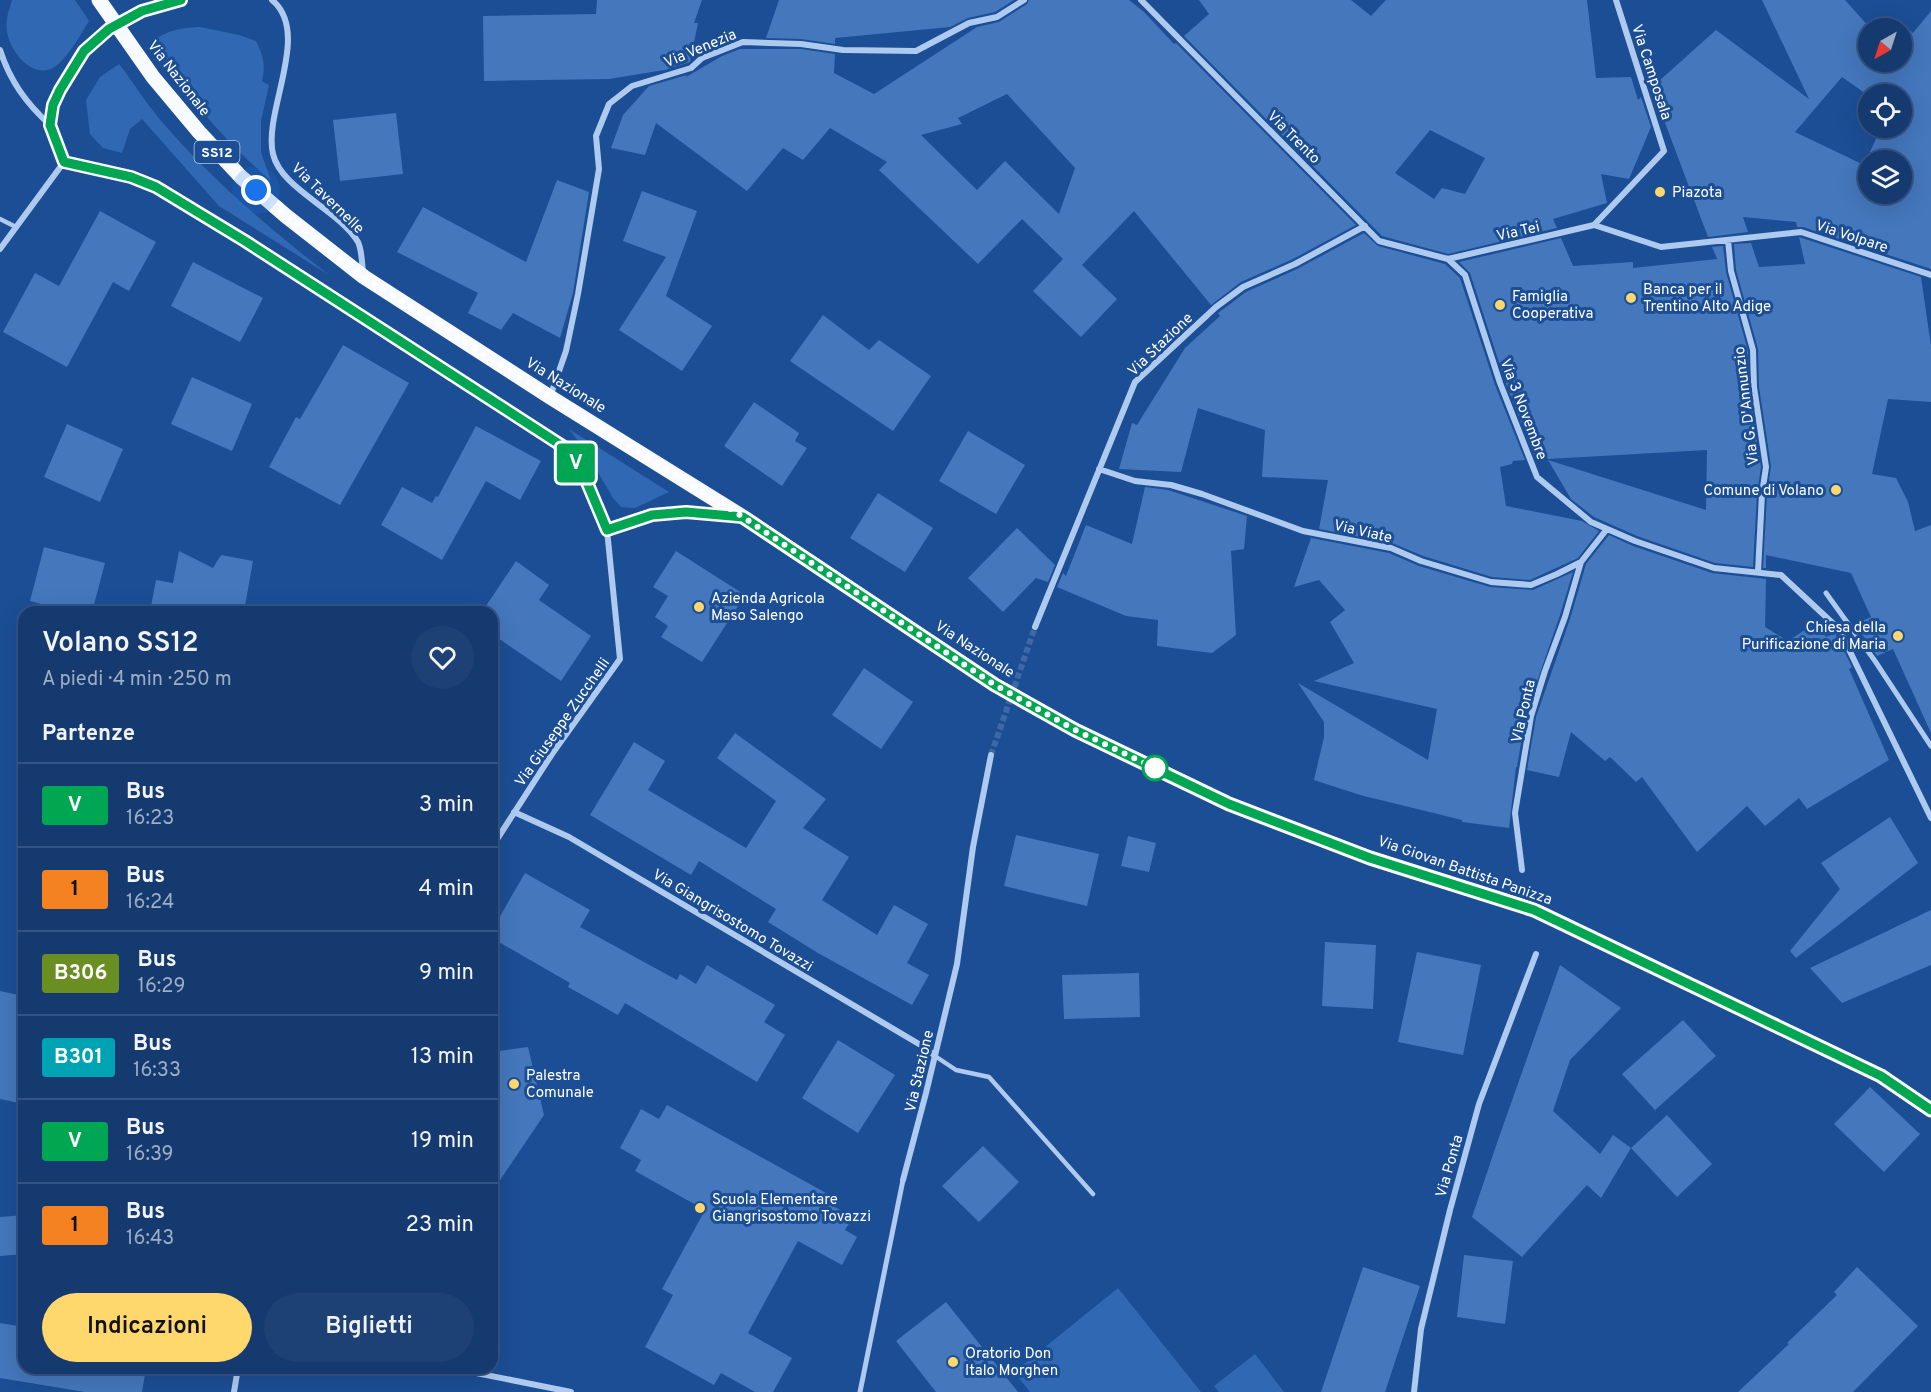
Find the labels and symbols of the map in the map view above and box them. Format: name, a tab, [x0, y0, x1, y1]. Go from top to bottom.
north arrow	[1858, 18, 1912, 72]
street label: Via Camposala	[1626, 22, 1675, 123]
street label: Via Venezia	[661, 26, 740, 73]
street label: Via Nazionale	[142, 37, 213, 121]
street label: Via Trento	[1262, 107, 1324, 169]
road number: SS12	[194, 141, 240, 163]
street label: Via Tavernelle	[286, 159, 367, 239]
your location	[241, 175, 271, 205]
place label: Piazota	[1672, 184, 1722, 203]
marker: Piazota	[1653, 185, 1667, 199]
street label: Via Volpare	[1813, 217, 1890, 258]
street label: Via Tei	[1495, 218, 1542, 247]
place label: Banca per il Trentino Alto Adige	[1643, 281, 1771, 317]
place label: Famiglia Cooperativa	[1512, 288, 1593, 324]
marker: Banca per il Trentino Alto Adige	[1624, 291, 1638, 305]
marker: Famiglia Cooperativa	[1493, 298, 1507, 312]
street label: Via Stazione	[1124, 309, 1198, 381]
street label: Via G. D'Annunzio	[1731, 345, 1764, 466]
street label: Via Nazionale	[522, 354, 609, 418]
street label: Via 3 Novembre	[1495, 356, 1551, 463]
line badge: V	[556, 444, 596, 482]
place label: Comune di Volano	[1703, 482, 1824, 501]
marker: Comune di Volano	[1829, 483, 1843, 497]
street label: Via Viate	[1332, 517, 1394, 548]
place label: Azienda Agricola Maso Salengo	[711, 590, 825, 626]
marker: Azienda Agricola Maso Salengo	[692, 600, 706, 614]
street label: Via Nazionale	[931, 617, 1018, 683]
place label: Chiesa della Purificazione di Maria	[1742, 619, 1886, 655]
marker: Chiesa della Purificazione di Maria	[1891, 629, 1905, 643]
street label: Via Giuseppe Zucchelli	[512, 655, 615, 791]
street label: VIa Ponta	[1508, 678, 1541, 745]
unlabelled marker	[1142, 755, 1168, 781]
street label: Via Giovan Battista Panizza	[1375, 833, 1554, 910]
street label: Via Giangrisostomo Tovazzi	[648, 866, 816, 977]
street label: Via Stazione	[902, 1028, 939, 1114]
place label: Palestra Comunale	[526, 1067, 594, 1103]
marker: Palestra Comunale	[507, 1077, 521, 1091]
street label: Via Ponta	[1432, 1133, 1468, 1200]
place label: Scuola Elementare Giangrisostomo Tovazzi	[712, 1191, 871, 1227]
marker: Scuola Elementare Giangrisostomo Tovazzi	[693, 1201, 707, 1215]
place label: Oratorio Don Italo Morghen	[965, 1345, 1058, 1381]
marker: Oratorio Don Italo Morghen	[946, 1355, 960, 1369]

